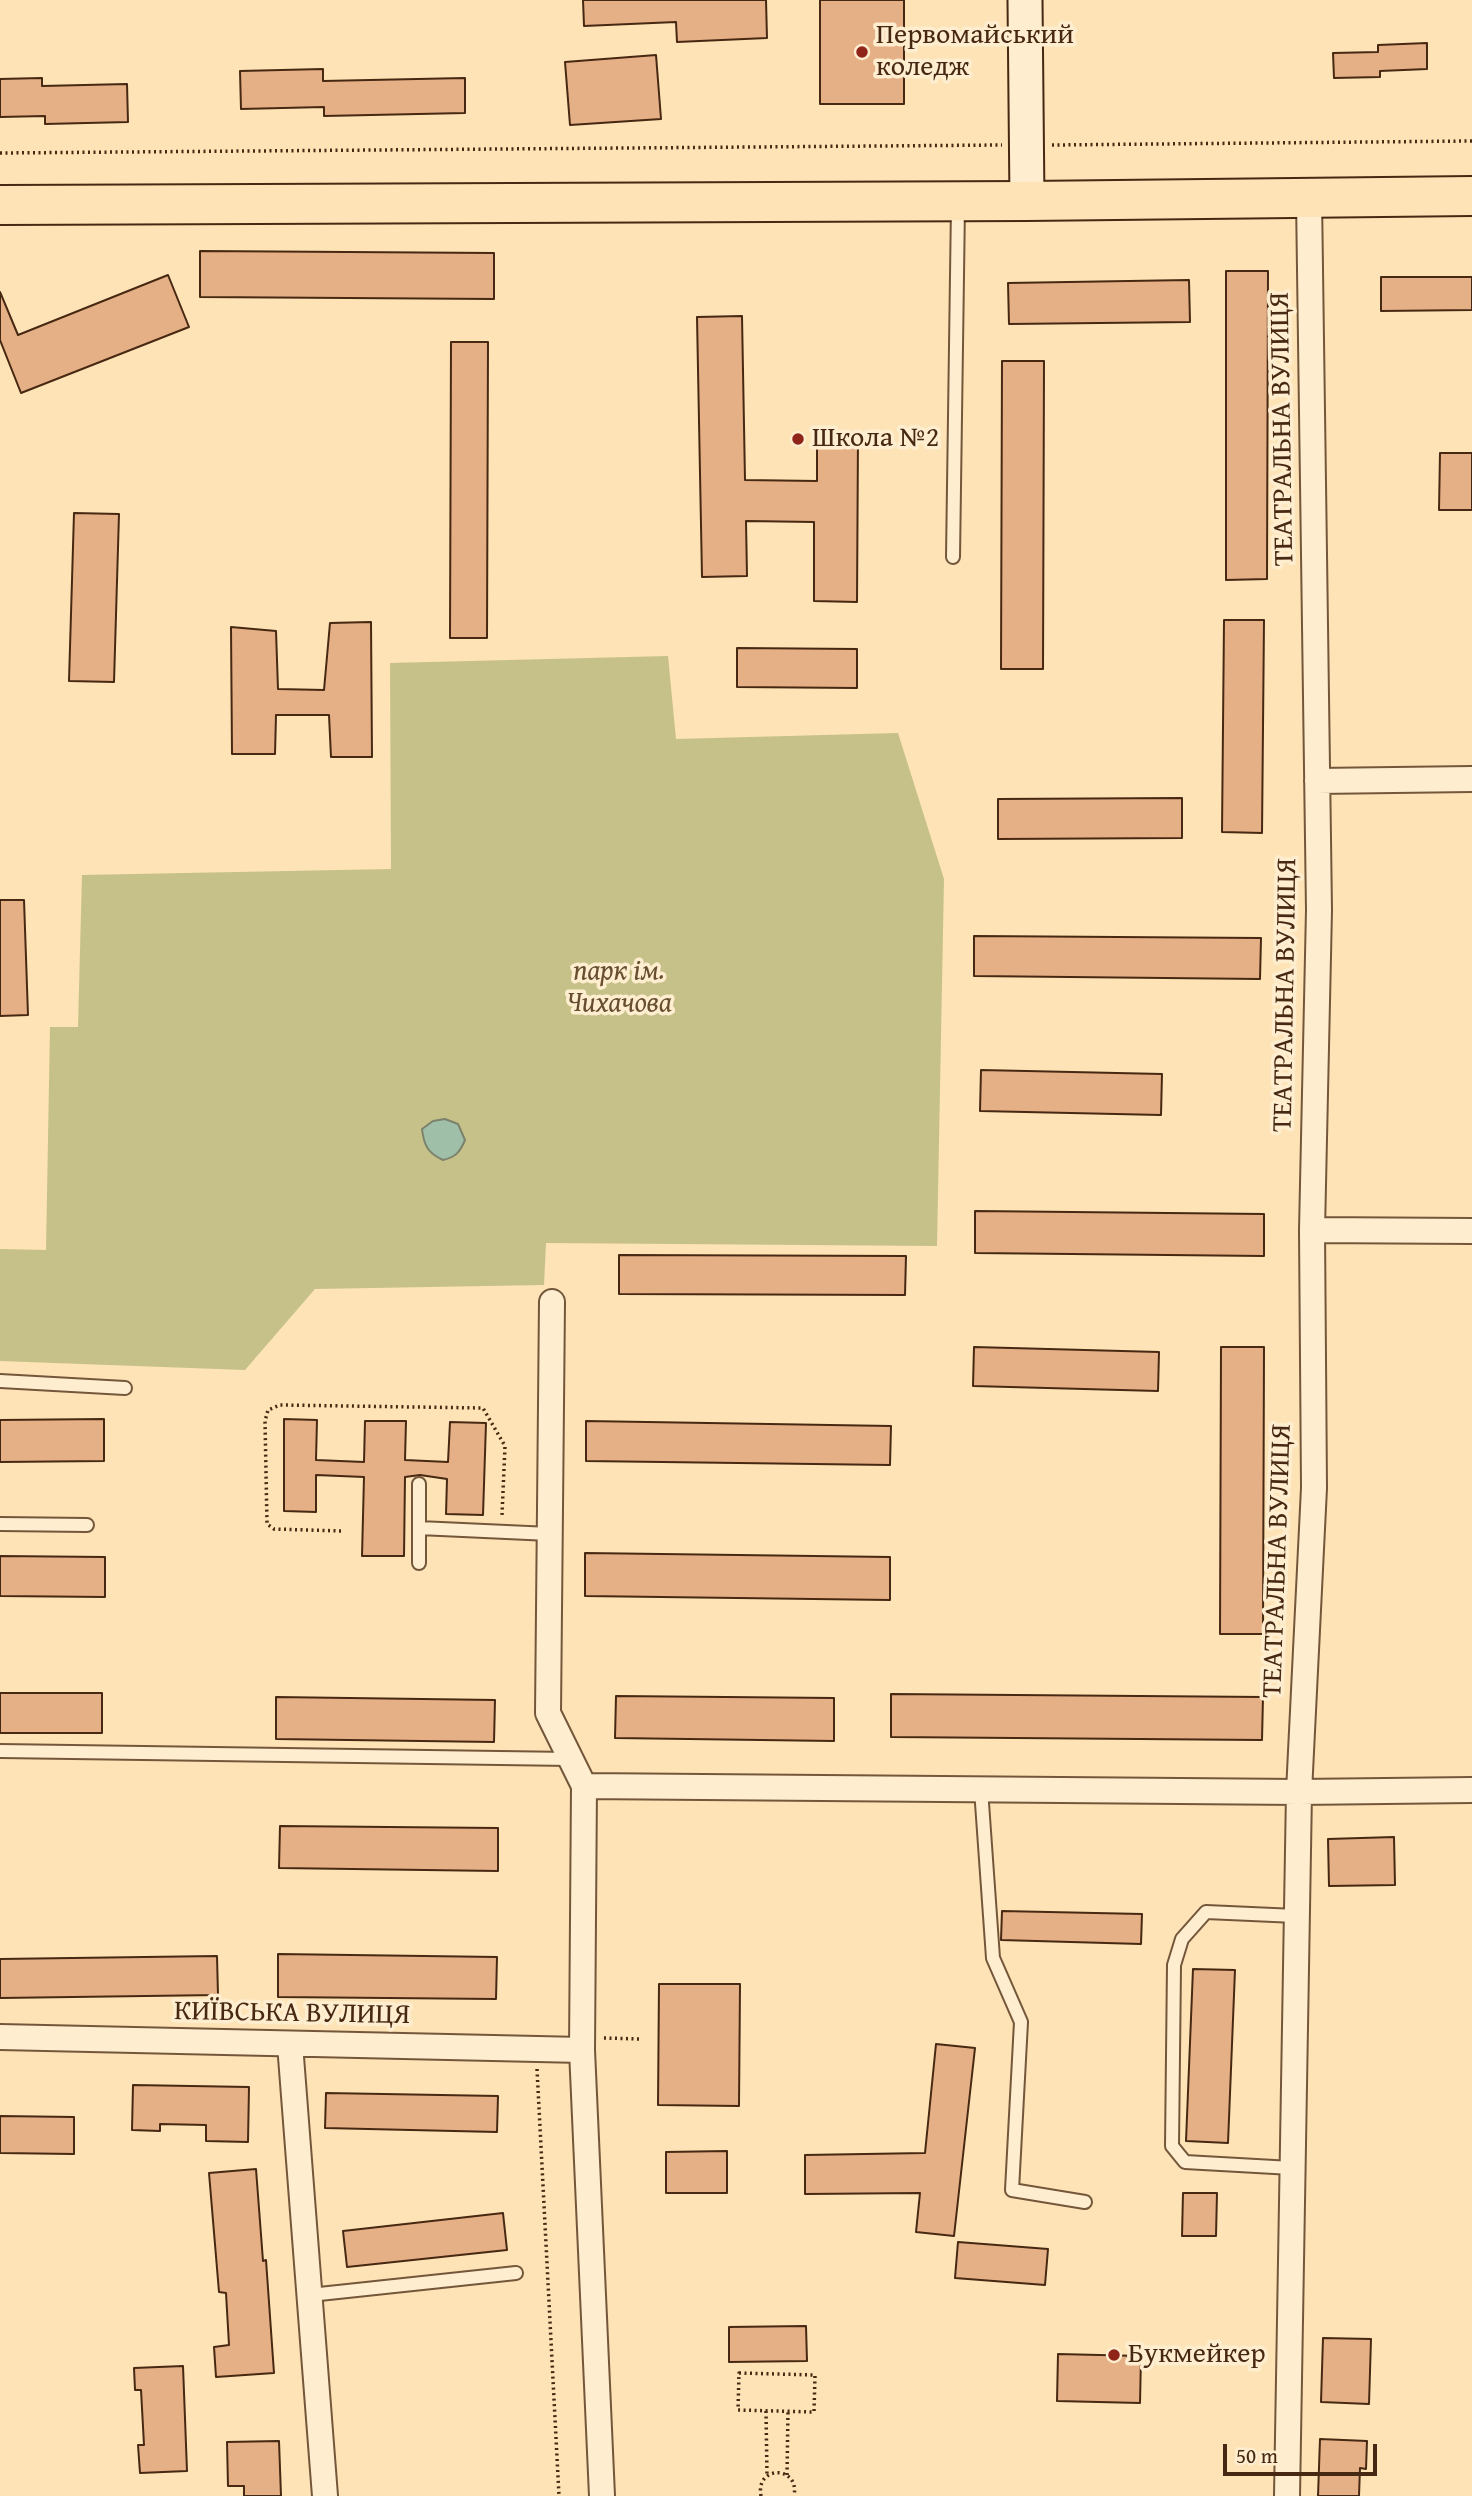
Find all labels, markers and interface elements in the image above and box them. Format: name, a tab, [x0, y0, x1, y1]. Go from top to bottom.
place label: Первомайський коледж	[876, 19, 1074, 85]
marker: Первомайський коледж	[854, 44, 870, 60]
street label: ТЕАТРАЛЬНА ВУЛИЦЯ	[1264, 292, 1302, 566]
place label: Школа №2	[812, 422, 939, 456]
marker: Школа №2	[790, 431, 806, 447]
street label: ТЕАТРАЛЬНА ВУЛИЦЯ	[1267, 858, 1305, 1132]
park label: парк ім. Чихачова	[566, 955, 672, 1021]
street label: ТЕАТРАЛЬНА ВУЛИЦЯ	[1256, 1424, 1300, 1698]
street label: КИЇВСЬКА ВУЛИЦЯ	[174, 1995, 410, 2033]
place label: Букмейкер	[1128, 2338, 1265, 2372]
marker: Букмейкер	[1106, 2347, 1122, 2363]
scale bar	[1227, 2430, 1381, 2474]
text: 50 m	[1236, 2440, 1278, 2471]

